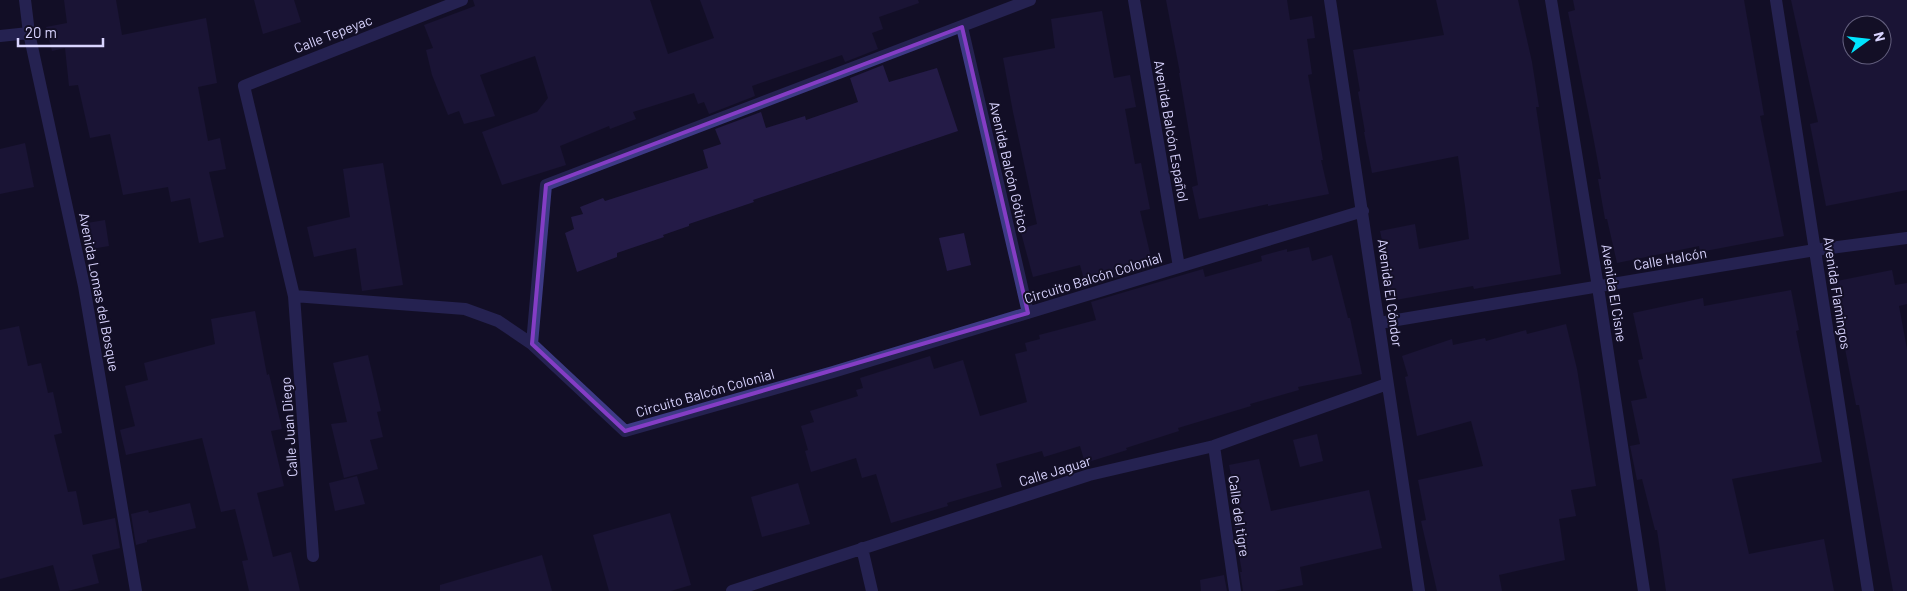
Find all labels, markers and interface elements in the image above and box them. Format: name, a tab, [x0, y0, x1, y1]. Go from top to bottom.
street label: Calle Tepeyac	[291, 11, 374, 56]
scale bar	[18, 15, 102, 47]
north arrow	[1842, 15, 1892, 65]
text: 20 m	[25, 23, 57, 41]
text: N	[1871, 30, 1889, 43]
street label: Avenida Balcón Español	[1151, 59, 1192, 203]
street label: Avenida Balcón Gótico	[986, 100, 1033, 234]
street label: Avenida Lomas del Bosque	[76, 211, 123, 373]
street label: Avenida Flamingos	[1820, 236, 1855, 351]
street label: Avenida El Cóndor	[1374, 238, 1406, 348]
street label: Avenida El Cisne	[1598, 243, 1631, 343]
street label: Calle Halcón	[1632, 244, 1708, 273]
street label: Circuito Balcón Colonial	[1022, 248, 1164, 307]
street label: Circuito Balcón Colonial	[634, 365, 776, 420]
street label: Calle Juan Diego	[277, 376, 300, 478]
street label: Calle Jaguar	[1017, 451, 1093, 490]
street label: Calle del tigre	[1225, 474, 1254, 558]

